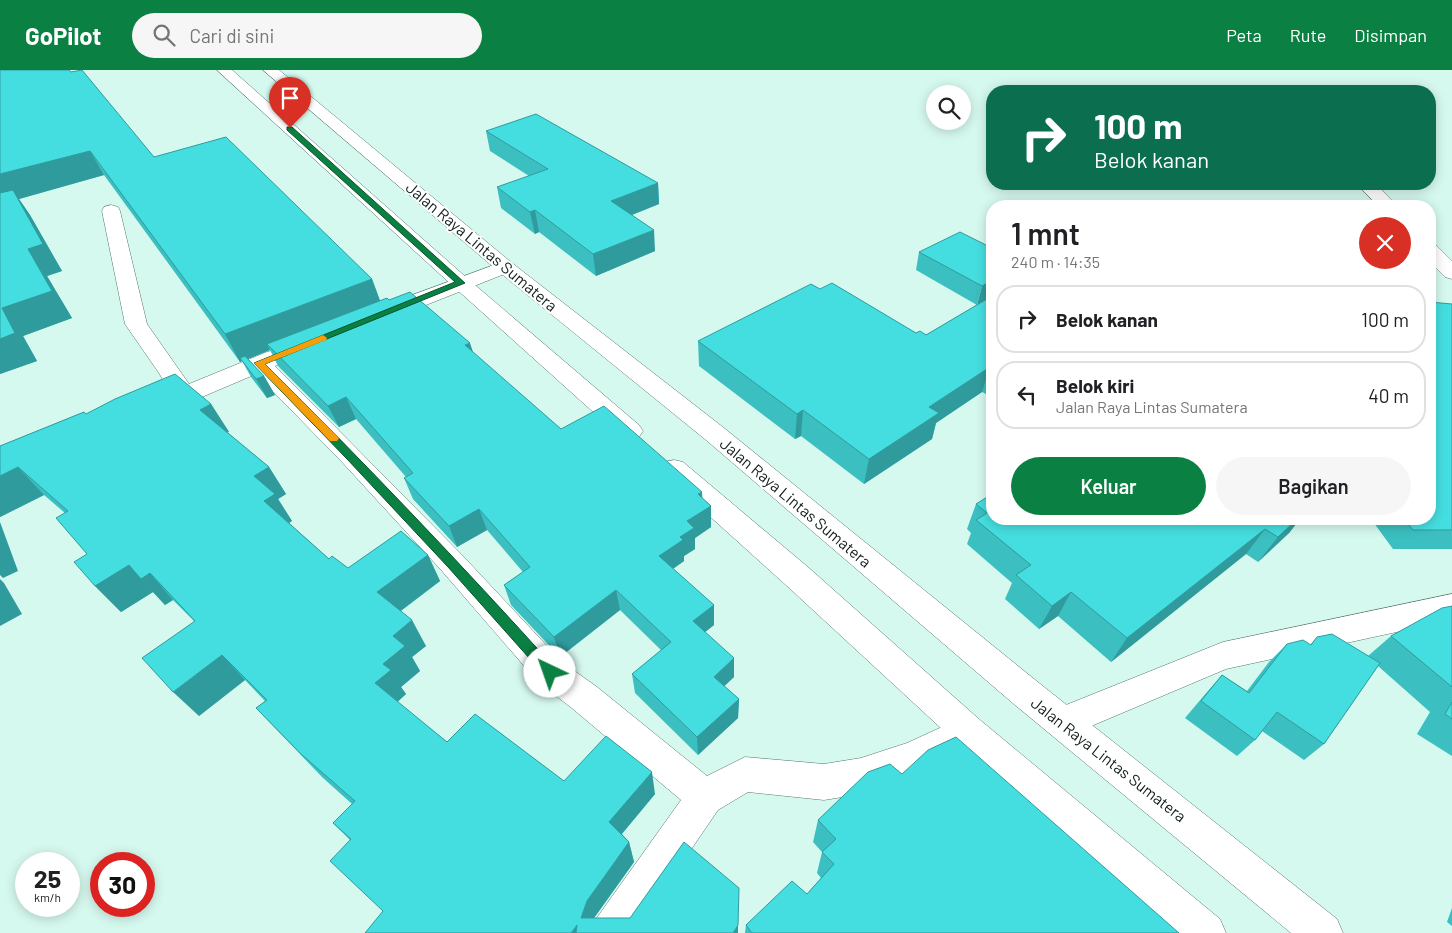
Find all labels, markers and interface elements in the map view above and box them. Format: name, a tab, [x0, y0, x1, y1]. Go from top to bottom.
search box	[132, 13, 482, 58]
text: GoPilot	[25, 21, 102, 50]
icon: search	[150, 21, 178, 49]
text: Cari di sini	[190, 24, 274, 47]
text: Peta	[1226, 24, 1262, 46]
text: Rute	[1290, 24, 1326, 46]
text: Disimpan	[1354, 24, 1427, 46]
pin	[269, 77, 311, 128]
icon: arrive	[276, 84, 304, 112]
map controls	[926, 85, 971, 130]
button: search	[926, 85, 971, 130]
text: 100 m	[1094, 104, 1183, 146]
icon: right	[1011, 105, 1076, 170]
text: Belok kanan	[1094, 146, 1209, 172]
street label: Jalan Raya Lintas Sumatera	[403, 177, 561, 315]
text: 1 mnt	[1011, 215, 1080, 251]
button: close	[1359, 217, 1411, 269]
text: 240 m · 14:35	[1011, 252, 1100, 271]
icon: right	[1013, 305, 1041, 333]
text: Belok kanan	[1056, 308, 1158, 331]
text: 100 m	[1361, 308, 1409, 331]
text: Belok kiri	[1056, 374, 1134, 397]
icon: left	[1013, 381, 1041, 409]
text: 40 m	[1368, 384, 1409, 407]
text: Jalan Raya Lintas Sumatera	[1056, 397, 1248, 416]
street label: Jalan Raya Lintas Sumatera	[717, 433, 875, 571]
button: Keluar	[1011, 457, 1206, 515]
button: Bagikan	[1216, 457, 1411, 515]
position arrow	[523, 645, 575, 697]
street label: Jalan Raya Lintas Sumatera	[1028, 693, 1190, 825]
speed limit sign: 30	[90, 852, 155, 917]
text: 25	[34, 863, 61, 893]
text: km/h	[34, 890, 61, 904]

